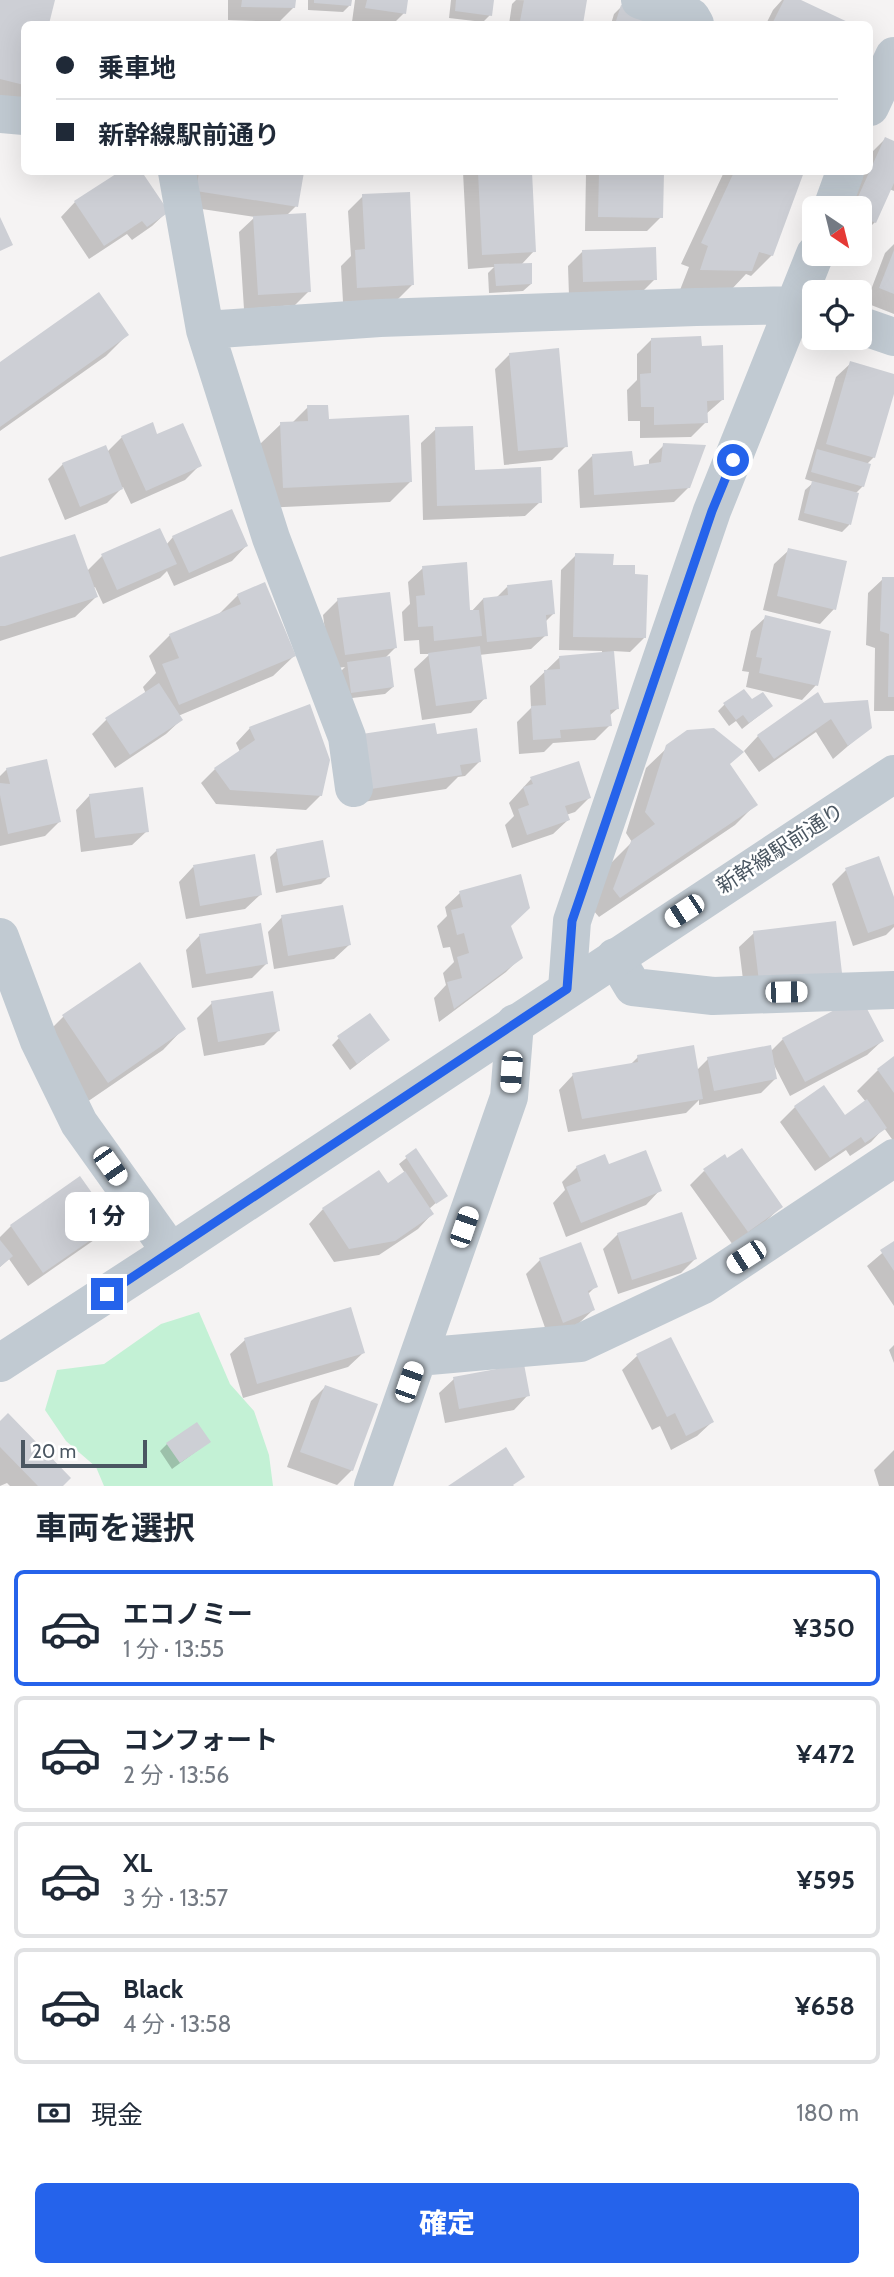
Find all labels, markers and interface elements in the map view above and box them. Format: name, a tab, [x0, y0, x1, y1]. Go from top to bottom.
text: 乗車地	[98, 52, 176, 84]
text: 新幹線駅前通り	[98, 119, 280, 151]
north arrow	[802, 196, 872, 266]
map controls	[802, 196, 872, 350]
button: locate	[802, 280, 872, 350]
route start	[717, 444, 749, 476]
street label: 新幹線駅前通り	[712, 797, 848, 899]
car	[661, 891, 708, 931]
car	[765, 981, 808, 1003]
car	[500, 1050, 523, 1094]
car	[90, 1143, 131, 1189]
callout: 1 分	[65, 1192, 149, 1242]
text: 1 分	[89, 1202, 125, 1230]
car	[448, 1204, 481, 1250]
car	[723, 1237, 770, 1277]
route end	[91, 1278, 123, 1310]
car	[393, 1359, 426, 1405]
scale bar	[21, 1437, 147, 1469]
text: 20 m	[32, 1440, 76, 1463]
text: 車両を選択	[35, 1508, 195, 1547]
icon: car	[39, 1597, 102, 1660]
text: エコノミー	[123, 1598, 253, 1630]
text: ¥350	[793, 1612, 855, 1644]
text: 1 分 · 13:55	[123, 1635, 224, 1663]
icon: car	[39, 1723, 102, 1786]
text: コンフォート	[123, 1724, 278, 1756]
text: ¥472	[796, 1738, 855, 1770]
text: 2 分 · 13:56	[123, 1761, 229, 1789]
text: XL	[123, 1847, 152, 1879]
icon: car	[39, 1849, 102, 1912]
text: ¥595	[797, 1864, 855, 1896]
text: 3 分 · 13:57	[123, 1884, 228, 1912]
text: Black	[123, 1973, 183, 2005]
icon: car	[39, 1975, 102, 2038]
text: ¥658	[795, 1990, 855, 2022]
text: 4 分 · 13:58	[123, 2010, 231, 2038]
icon: cash	[35, 2094, 73, 2132]
text: 現金	[91, 2099, 143, 2131]
text: 180 m	[796, 2099, 859, 2127]
button: 確定	[35, 2183, 859, 2263]

